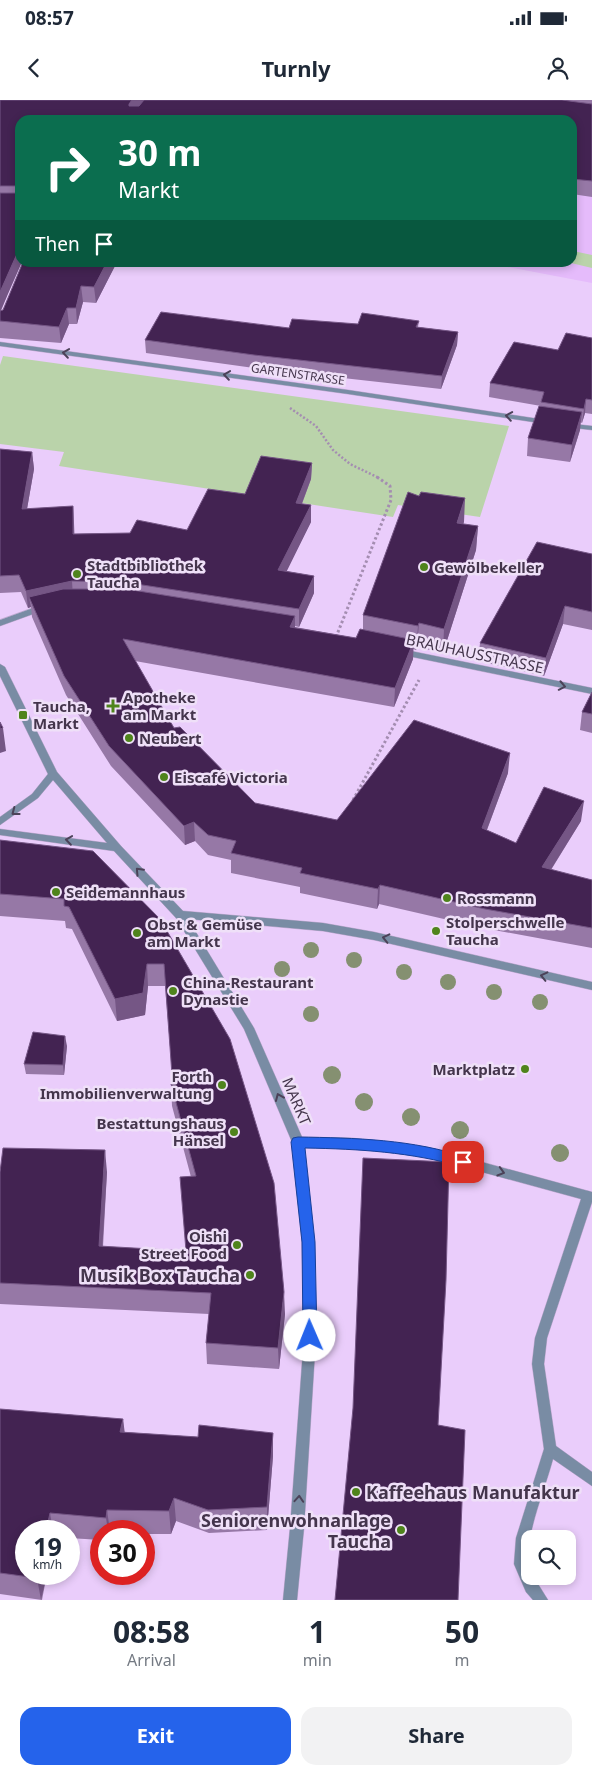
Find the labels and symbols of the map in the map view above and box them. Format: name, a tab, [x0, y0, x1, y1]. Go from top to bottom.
one-way arrow	[62, 349, 70, 359]
street label: GARTENSTRASSE	[250, 359, 346, 389]
one-way arrow	[223, 370, 231, 381]
one-way arrow	[505, 411, 513, 422]
place label: Stadtbibliothek Taucha	[87, 555, 204, 592]
place label: Gewölbekeller	[434, 557, 542, 577]
marker: Gewölbekeller	[418, 561, 430, 573]
marker: Stadtbibliothek Taucha	[71, 568, 83, 580]
street label: BRAUHAUSSTRASSE	[405, 629, 545, 677]
one-way arrow	[558, 680, 567, 690]
place label: Apotheke am Markt	[123, 687, 197, 724]
place label: Taucha, Markt	[33, 696, 90, 733]
marker: Apotheke am Markt	[107, 700, 119, 712]
marker: Taucha, Markt	[17, 709, 29, 721]
place label: Neubert	[139, 728, 202, 748]
marker: Neubert	[123, 732, 135, 744]
place label: Eiscafé Victoria	[174, 767, 288, 787]
marker: Eiscafé Victoria	[158, 771, 170, 783]
one-way arrow	[11, 806, 21, 815]
one-way arrow	[65, 835, 73, 846]
one-way arrow	[136, 868, 145, 877]
place label: Seidemannhaus	[66, 882, 185, 902]
marker: Seidemannhaus	[50, 886, 62, 898]
place label: Rossmann	[457, 888, 534, 908]
marker: Rossmann	[441, 892, 453, 904]
place label: Stolperschwelle Taucha	[446, 912, 565, 949]
place label: Obst & Gemüse am Markt	[147, 914, 262, 951]
marker: Stolperschwelle Taucha	[430, 925, 442, 937]
marker: Obst & Gemüse am Markt	[131, 927, 143, 939]
one-way arrow	[382, 933, 391, 944]
one-way arrow	[540, 971, 549, 982]
place label: China-Restaurant Dynastie	[183, 972, 314, 1009]
marker: China-Restaurant Dynastie	[167, 985, 179, 997]
place label: Marktplatz	[433, 1059, 515, 1079]
marker: Marktplatz	[519, 1063, 531, 1075]
place label: Forth Immobilienverwaltung	[40, 1066, 212, 1103]
street label: MARKT	[278, 1074, 316, 1129]
marker: Forth Immobilienverwaltung	[216, 1079, 228, 1091]
one-way arrow	[274, 1093, 285, 1102]
place label: Bestattungshaus Hänsel	[96, 1113, 224, 1150]
marker: Bestattungshaus Hänsel	[228, 1126, 240, 1138]
pin	[442, 1141, 484, 1183]
one-way arrow	[496, 1166, 505, 1177]
place label: Oishi Street Food	[141, 1226, 227, 1263]
marker: Oishi Street Food	[231, 1239, 243, 1251]
place label: Musik Box Taucha	[80, 1263, 240, 1287]
marker: Musik Box Taucha	[244, 1269, 256, 1281]
position arrow	[283, 1309, 335, 1361]
place label: Kaffeehaus Manufaktur	[366, 1480, 580, 1504]
marker: Kaffeehaus Manufaktur	[350, 1486, 362, 1498]
one-way arrow	[294, 1495, 305, 1503]
place label: Seniorenwohnanlage Taucha	[201, 1508, 391, 1553]
speed limit sign: 30	[90, 1520, 155, 1585]
marker: Seniorenwohnanlage Taucha	[395, 1524, 407, 1536]

